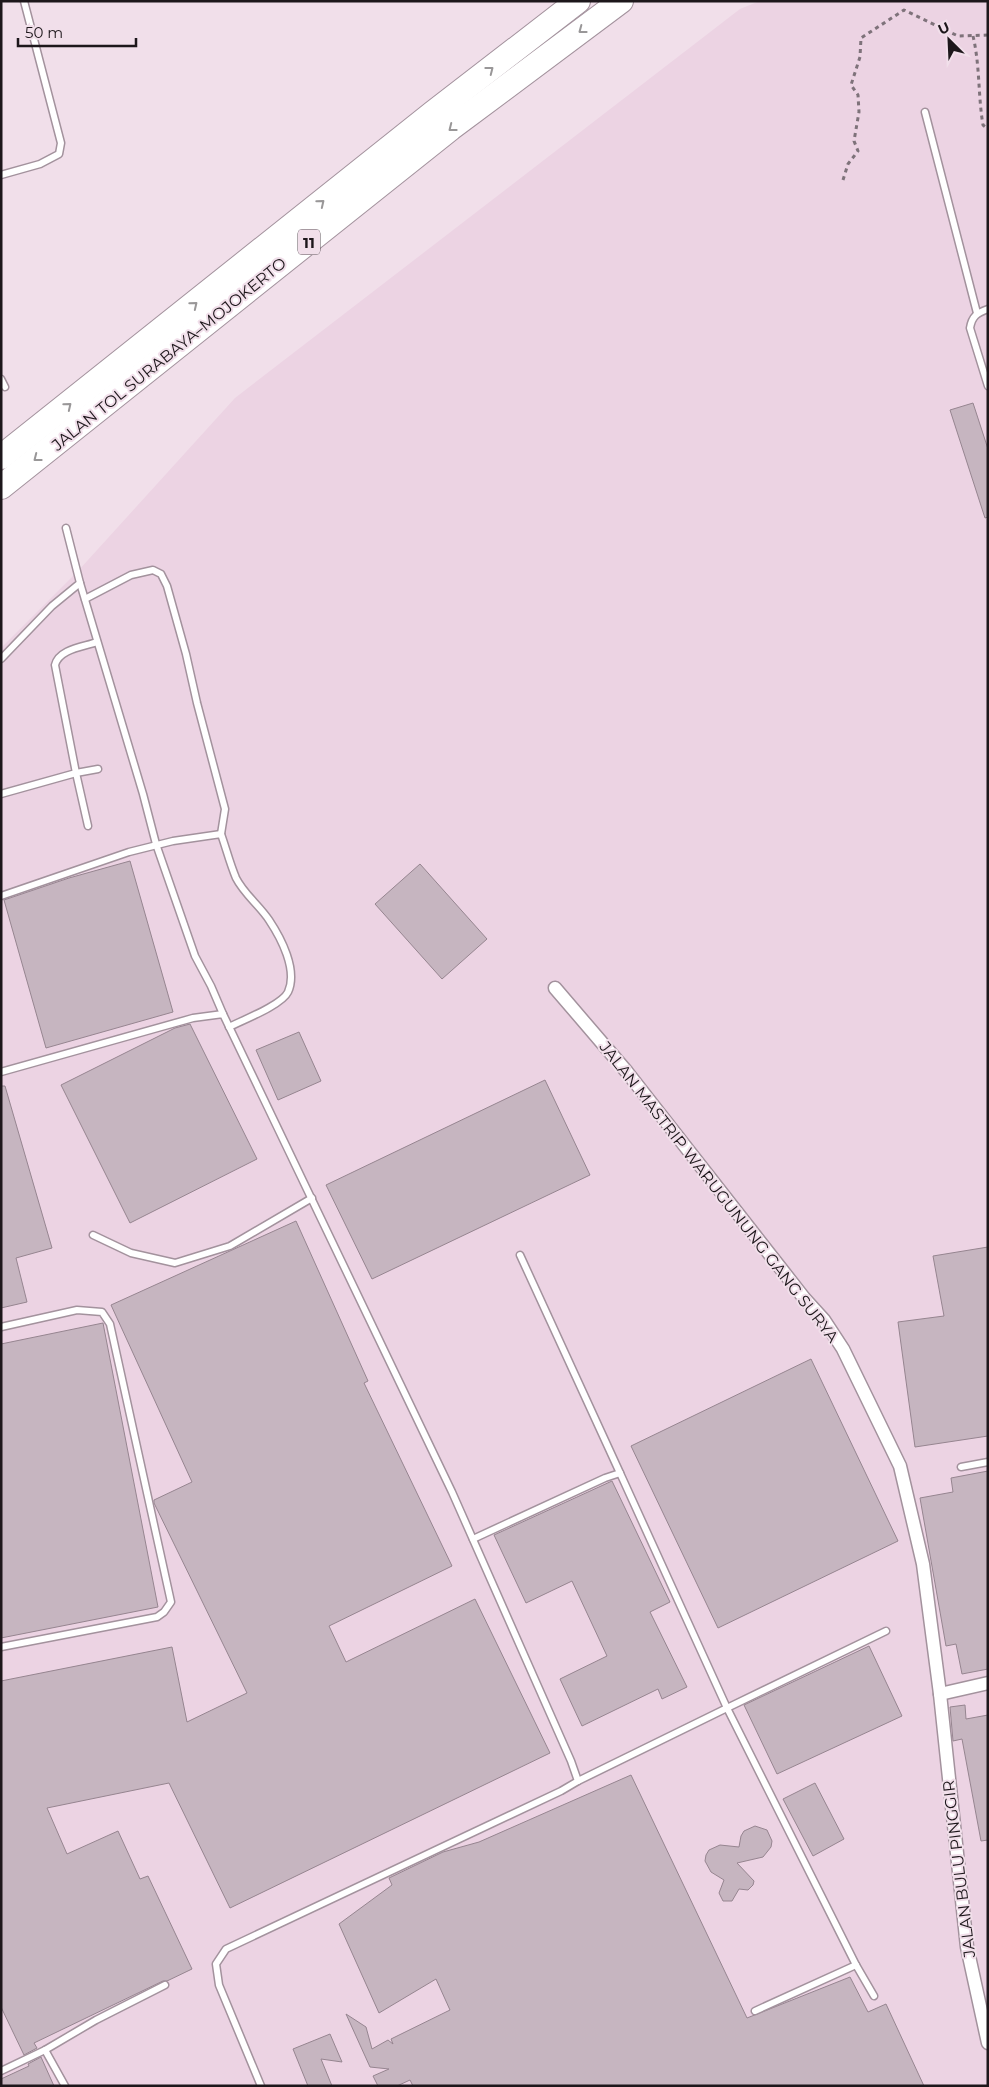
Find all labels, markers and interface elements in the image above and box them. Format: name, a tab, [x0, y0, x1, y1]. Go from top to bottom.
scale bar	[18, 15, 135, 47]
north arrow	[924, 15, 974, 65]
text: U	[935, 18, 952, 39]
text: 50 m	[25, 23, 63, 42]
one-way arrow	[579, 25, 588, 33]
one-way arrow	[484, 67, 493, 75]
one-way arrow	[448, 122, 458, 131]
one-way arrow	[315, 201, 324, 209]
road number: 11	[298, 230, 320, 254]
street label: JALAN TOL SURABAYA–MOJOKERTO	[47, 253, 290, 455]
one-way arrow	[189, 301, 198, 310]
one-way arrow	[62, 403, 71, 412]
one-way arrow	[34, 453, 43, 462]
street label: JALAN MASTRIP WARUGUNUNG GANG SURYA	[595, 1037, 843, 1347]
street label: JALAN BULU PINGGIR	[939, 1779, 979, 1960]

